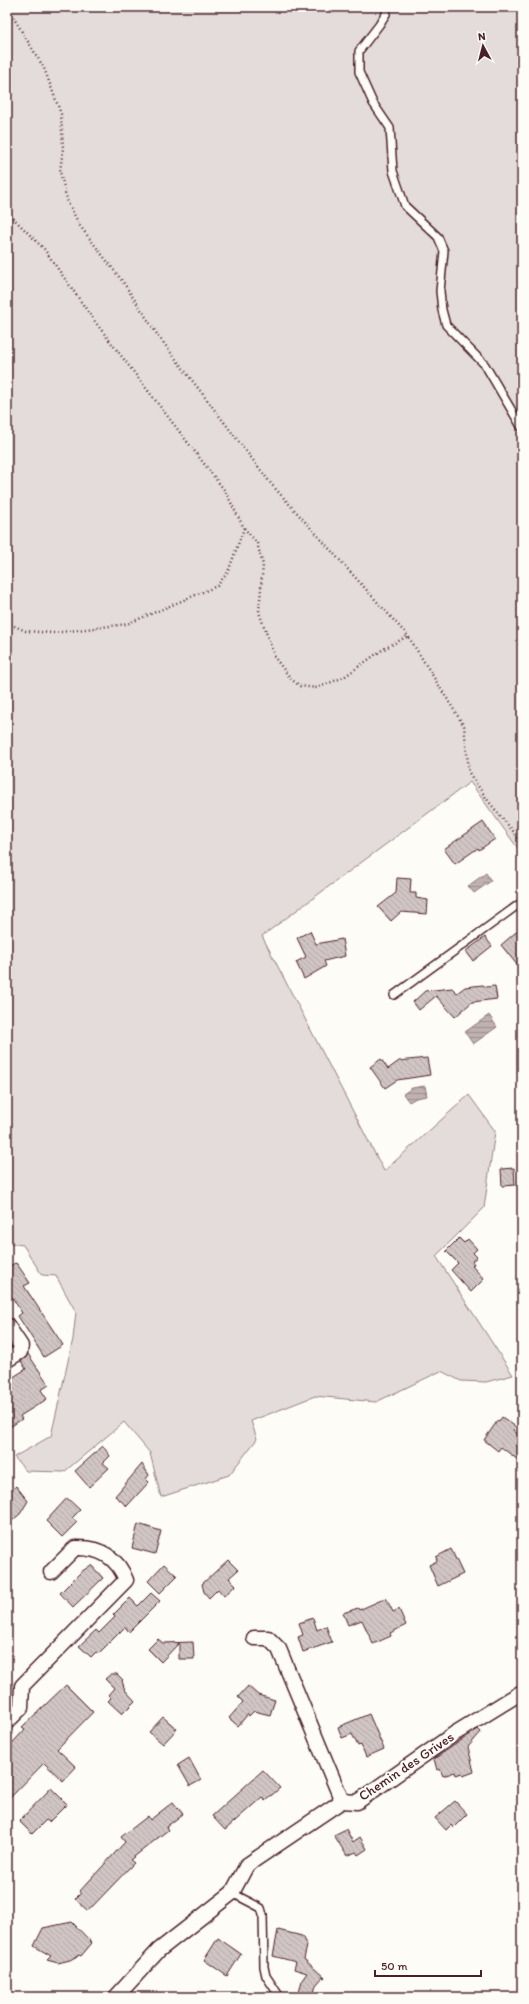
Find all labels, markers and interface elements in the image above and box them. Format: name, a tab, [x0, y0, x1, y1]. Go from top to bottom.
north arrow	[463, 26, 503, 66]
text: N	[477, 30, 486, 43]
street label: Chemin des Grives	[355, 1728, 457, 1805]
scale bar	[375, 1952, 481, 1978]
text: 50 m	[381, 1959, 407, 1973]

